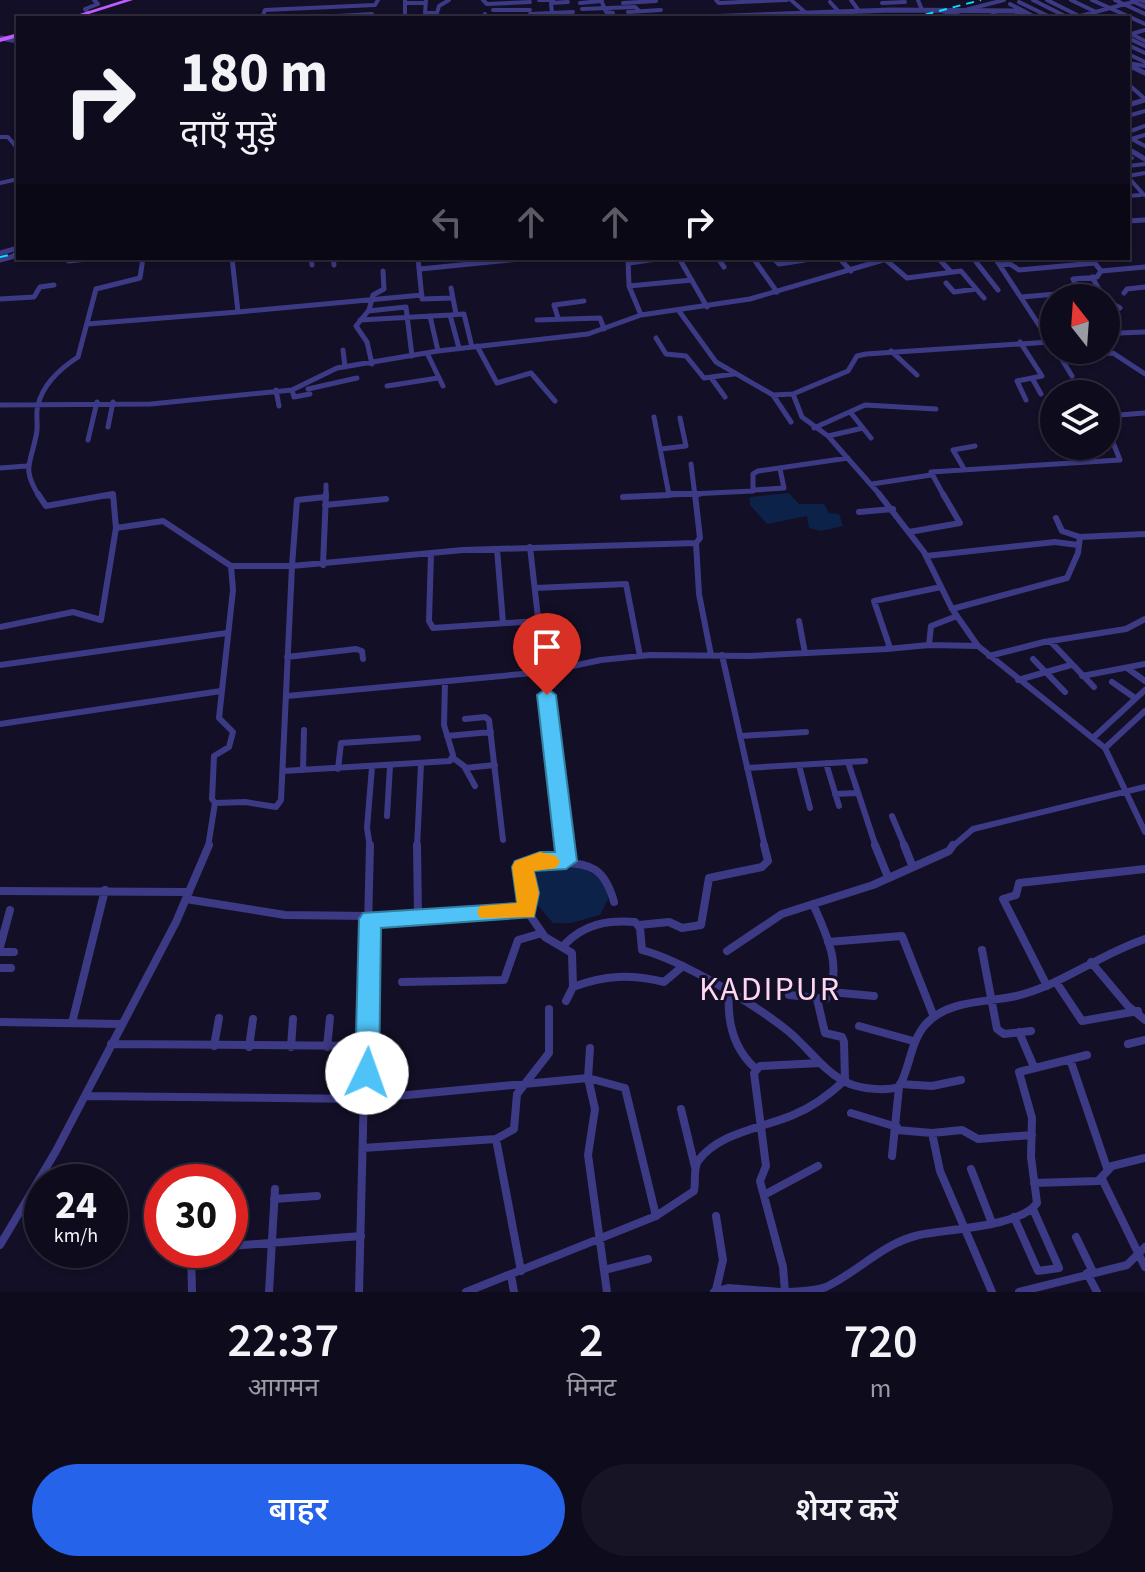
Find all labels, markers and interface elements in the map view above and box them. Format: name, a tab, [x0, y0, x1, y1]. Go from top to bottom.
text: 180 m	[180, 34, 328, 113]
icon: right	[48, 48, 152, 152]
text: दाएँ मुड़ें	[180, 108, 276, 159]
icon: left	[425, 200, 469, 244]
icon: ahead	[509, 200, 553, 244]
icon: ahead	[593, 200, 637, 244]
icon: right	[677, 200, 721, 244]
north arrow	[1040, 284, 1120, 364]
map controls	[1040, 284, 1120, 460]
button: layers	[1040, 380, 1120, 460]
pin	[513, 613, 581, 695]
icon: arrive	[525, 625, 569, 669]
district label: KADIPUR	[699, 965, 841, 1014]
position arrow	[325, 1031, 409, 1115]
speed limit sign: 30	[144, 1164, 248, 1268]
text: 24	[55, 1177, 97, 1234]
text: km/h	[54, 1222, 98, 1250]
text: 22:37	[227, 1307, 339, 1375]
text: 2	[579, 1307, 604, 1375]
text: 720	[844, 1308, 918, 1376]
text: आगमन	[248, 1369, 319, 1406]
text: मिनट	[566, 1369, 616, 1406]
text: m	[870, 1370, 891, 1407]
button: बाहर	[32, 1464, 565, 1556]
button: शेयर करें	[581, 1464, 1113, 1556]

